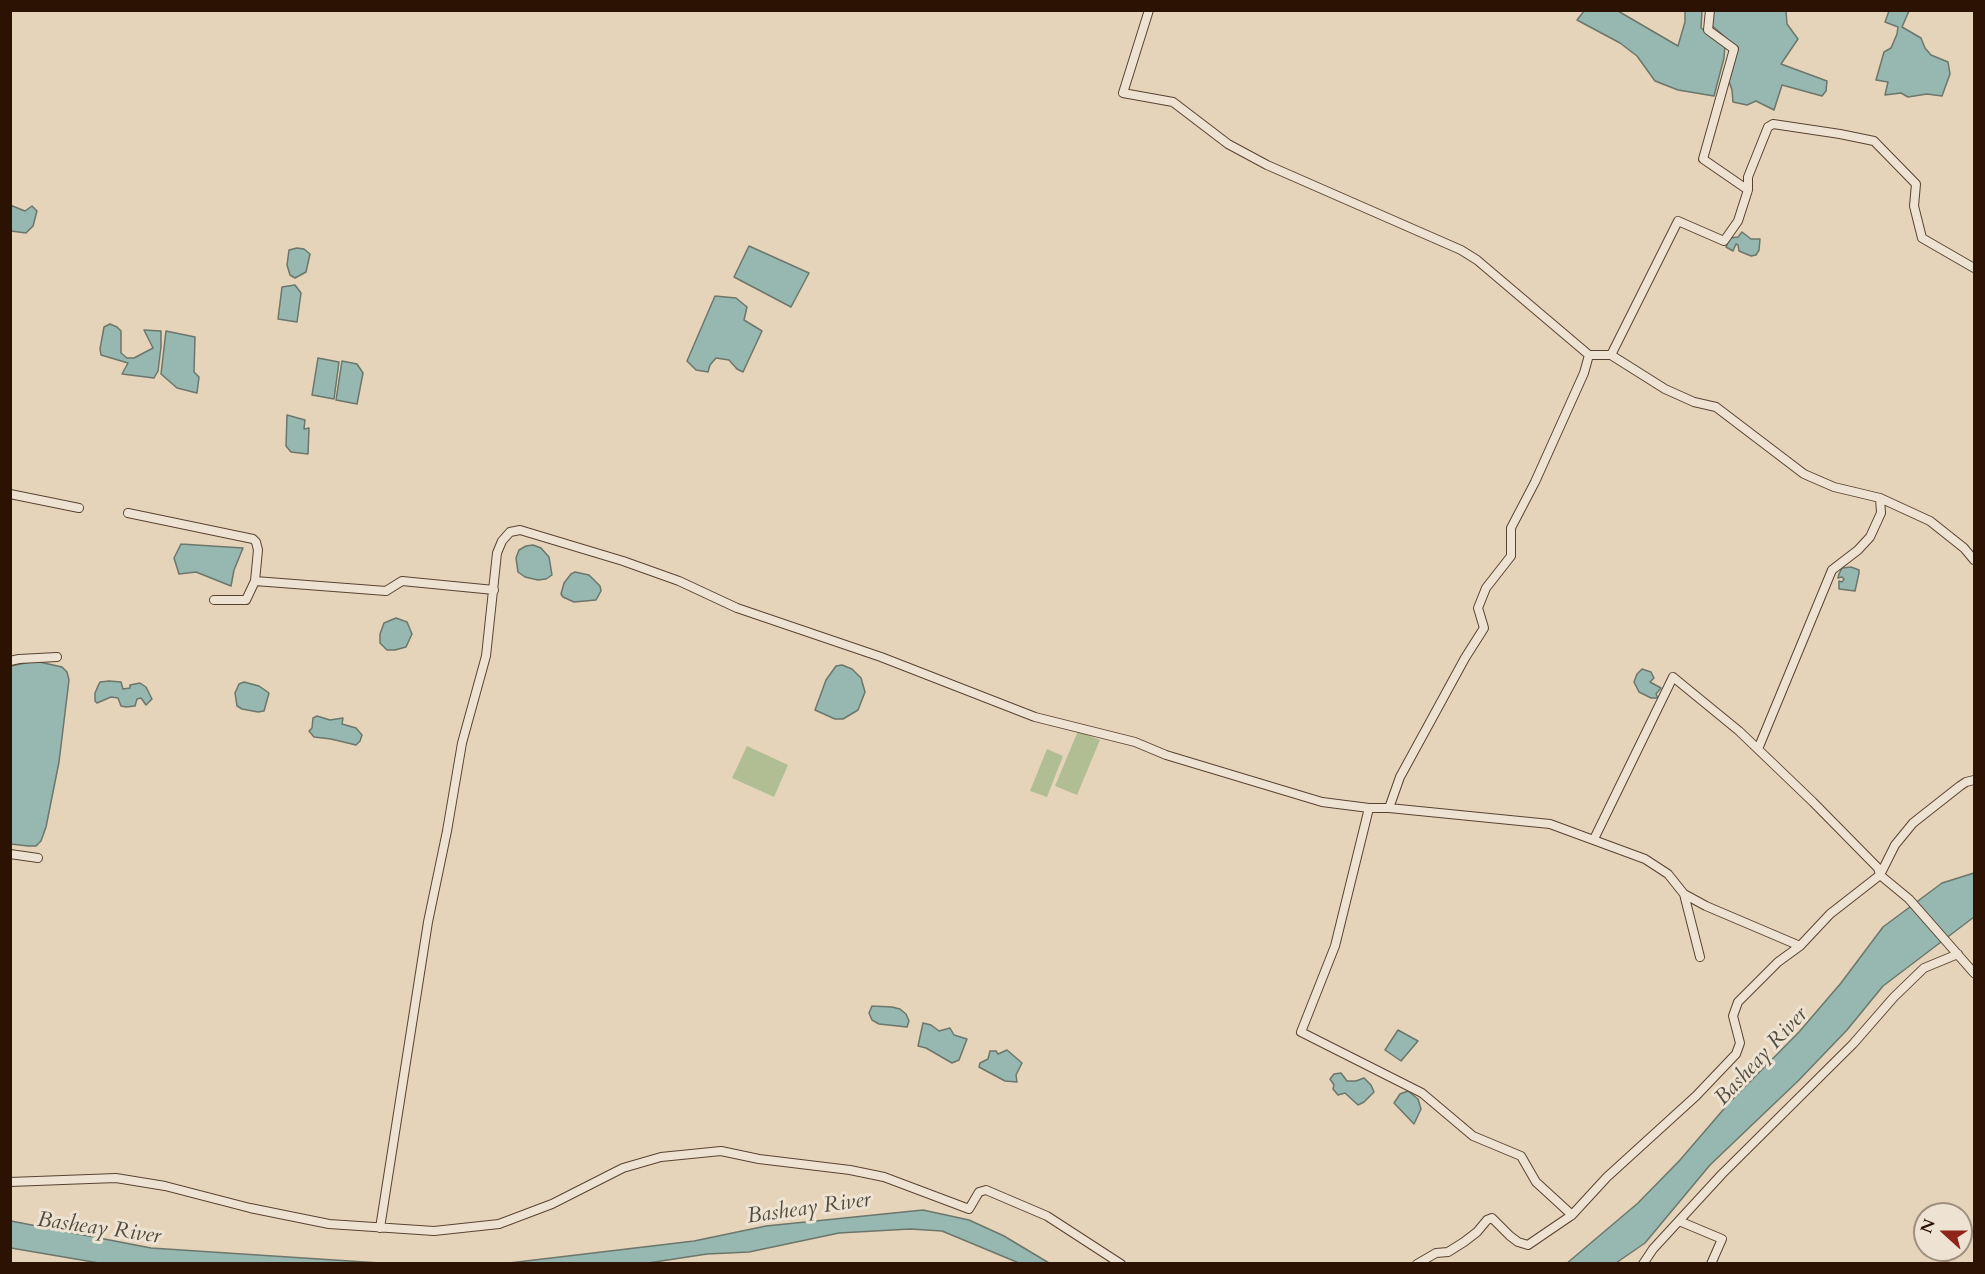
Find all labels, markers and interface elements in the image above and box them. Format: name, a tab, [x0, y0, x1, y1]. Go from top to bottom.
water label: Basheay River	[1710, 1002, 1814, 1112]
water label: Basheay River	[745, 1187, 873, 1231]
north arrow	[1913, 1202, 1973, 1262]
water label: Basheay River	[35, 1207, 163, 1251]
text: N	[1915, 1216, 1941, 1237]

